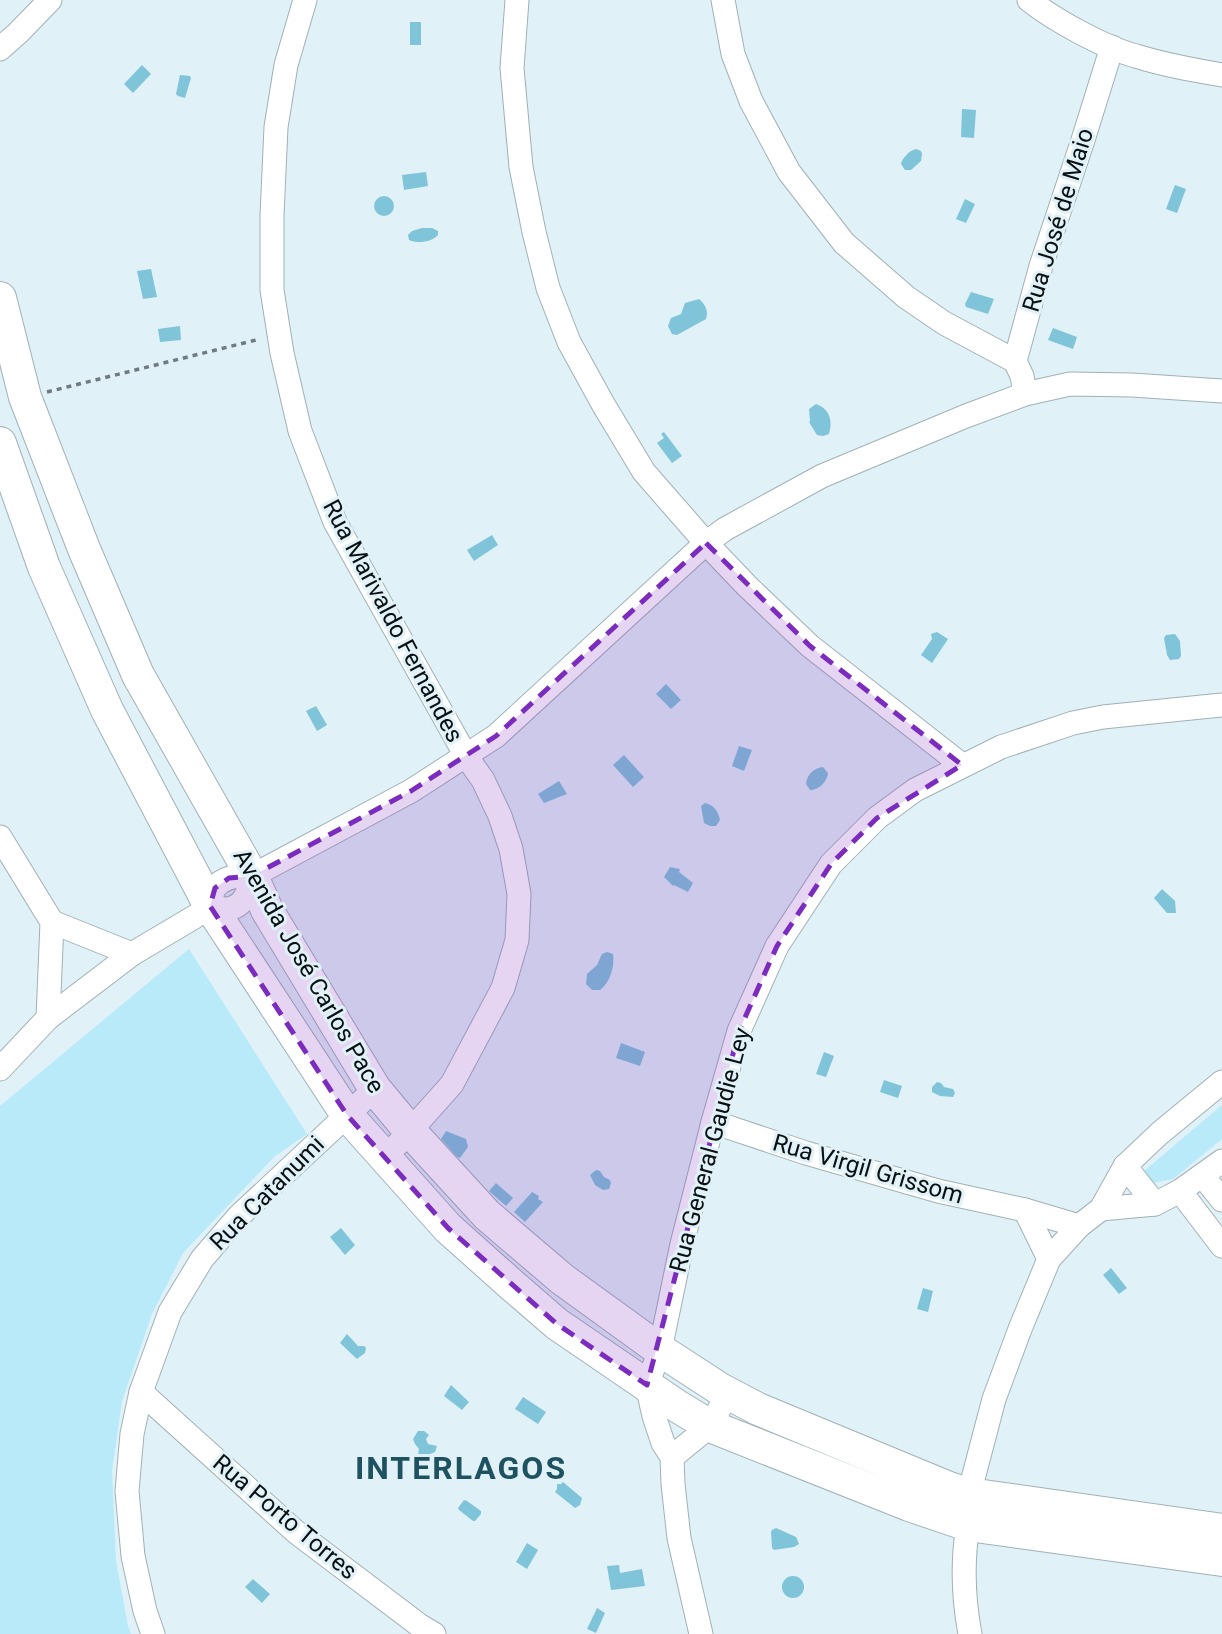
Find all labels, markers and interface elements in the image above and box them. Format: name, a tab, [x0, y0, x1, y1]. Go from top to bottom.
street label: Rua José de Maio	[1017, 125, 1099, 315]
street label: Rua Marivaldo Fernandes	[317, 495, 469, 747]
street label: Avenida José Carlos Pace	[228, 844, 390, 1098]
street label: Rua General Gaudie Ley	[664, 1024, 756, 1275]
street label: Rua Virgil Grissom	[769, 1128, 967, 1210]
street label: Rua Catanumi	[204, 1130, 330, 1256]
street label: Rua Porto Torres	[207, 1449, 363, 1585]
district label: INTERLAGOS	[355, 1449, 567, 1487]

